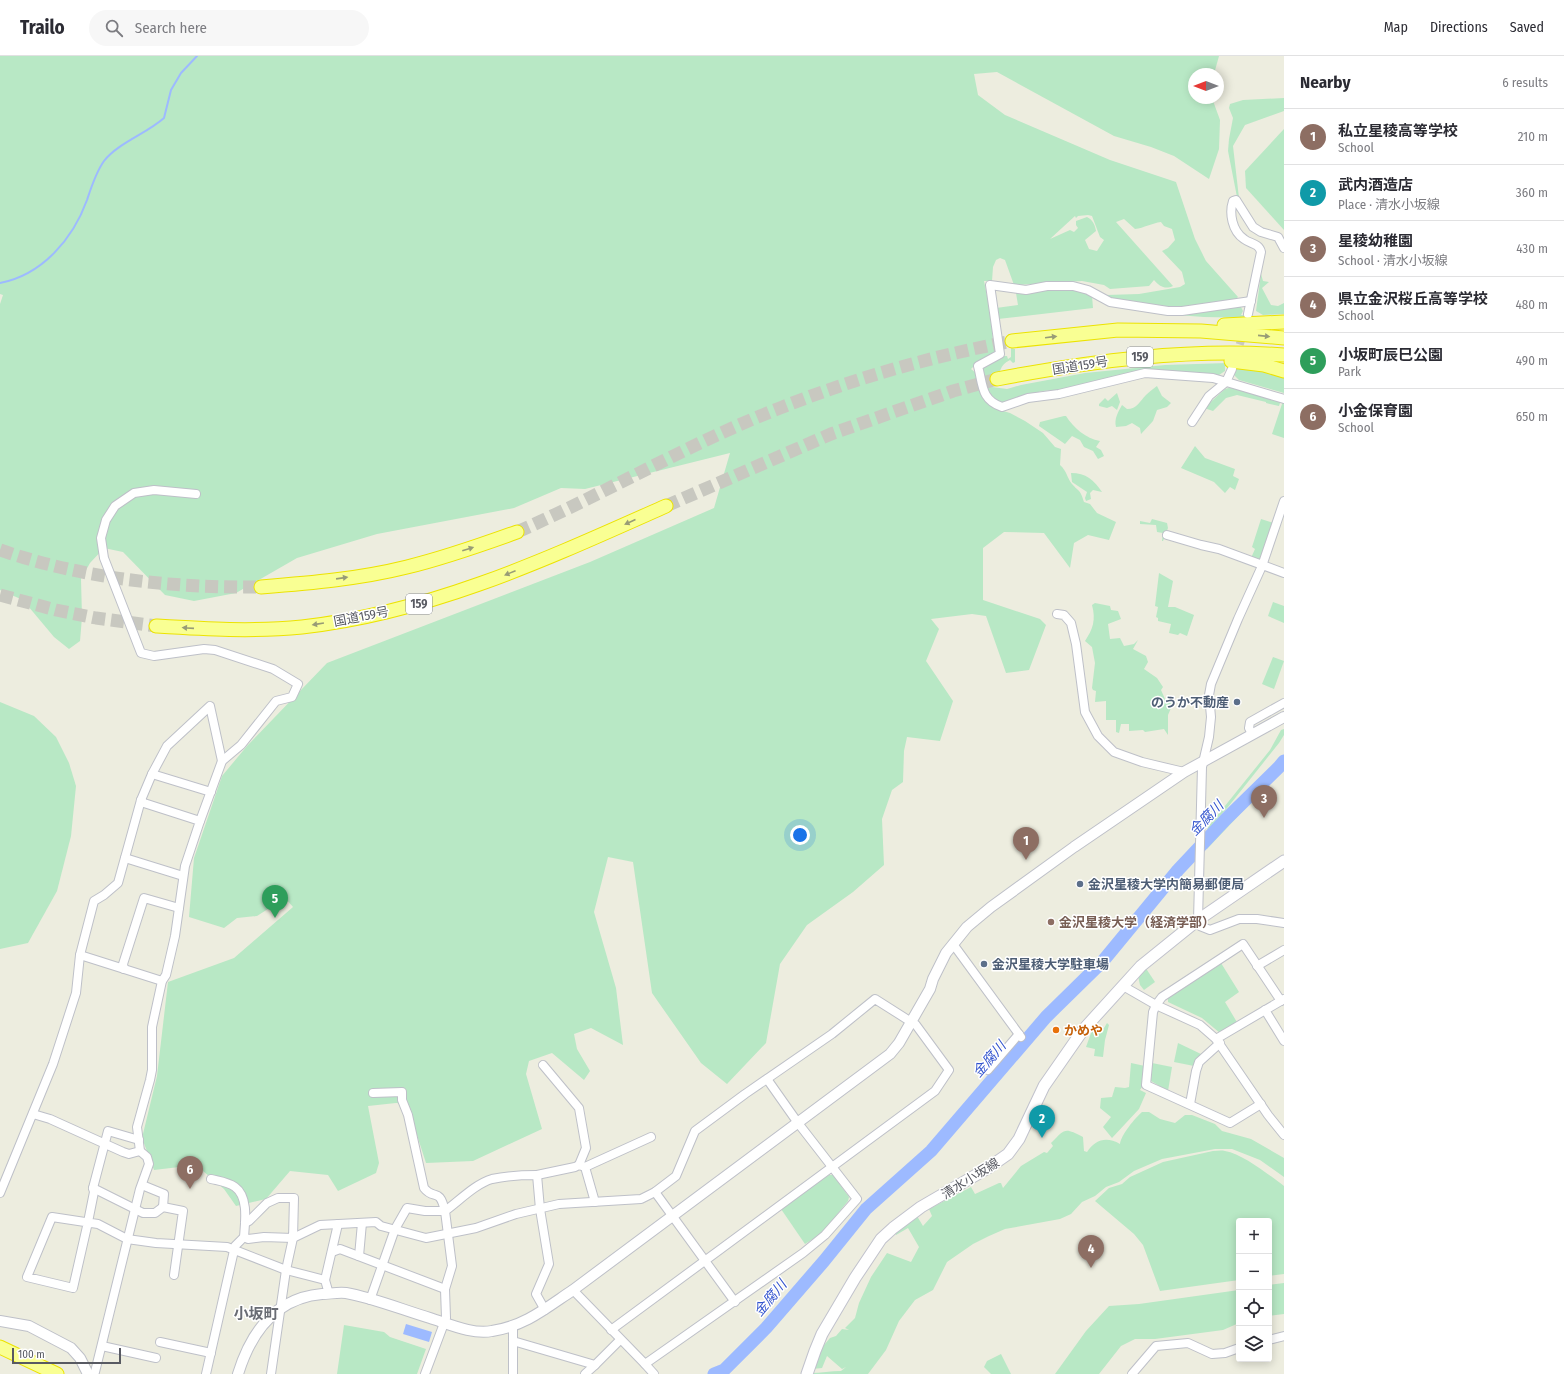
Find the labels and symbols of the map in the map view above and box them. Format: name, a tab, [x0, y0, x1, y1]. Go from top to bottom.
north arrow	[1188, 68, 1224, 104]
one-way arrow	[1045, 333, 1057, 340]
one-way arrow	[1258, 333, 1270, 339]
road number: 159	[1127, 347, 1153, 367]
street label: 国道159号	[1051, 354, 1109, 377]
one-way arrow	[624, 518, 636, 525]
one-way arrow	[463, 546, 475, 552]
one-way arrow	[504, 570, 516, 576]
one-way arrow	[336, 575, 348, 581]
road number: 159	[406, 594, 432, 614]
street label: 国道159号	[332, 604, 390, 629]
one-way arrow	[312, 621, 324, 627]
one-way arrow	[182, 624, 194, 631]
place label: のうか不動産	[1151, 695, 1229, 710]
marker: のうか不動産	[1232, 697, 1242, 707]
pin: 3	[1251, 785, 1277, 818]
water label: 金腐川	[1186, 796, 1228, 839]
your location	[790, 825, 810, 845]
pin: 1	[1013, 827, 1039, 860]
place label: 金沢星稜大学内簡易郵便局	[1088, 877, 1244, 892]
marker: 金沢星稜大学内簡易郵便局	[1075, 879, 1085, 889]
pin: 5	[262, 885, 288, 918]
place label: 金沢星稜大学（経済学部）	[1059, 915, 1215, 930]
marker: 金沢星稜大学（経済学部）	[1046, 917, 1056, 927]
place label: 金沢星稜大学駐車場	[992, 957, 1109, 972]
marker: 金沢星稜大学駐車場	[979, 959, 989, 969]
place label: かめや	[1064, 1023, 1103, 1038]
marker: かめや	[1051, 1025, 1061, 1035]
water label: 金腐川	[969, 1036, 1011, 1081]
pin: 2	[1029, 1105, 1055, 1138]
street label: 清水小坂線	[939, 1155, 1002, 1202]
pin: 6	[177, 1156, 203, 1189]
pin: 4	[1078, 1235, 1104, 1268]
water label: 金腐川	[750, 1275, 792, 1320]
district label: 小坂町	[233, 1305, 279, 1323]
scale bar	[12, 1346, 121, 1365]

